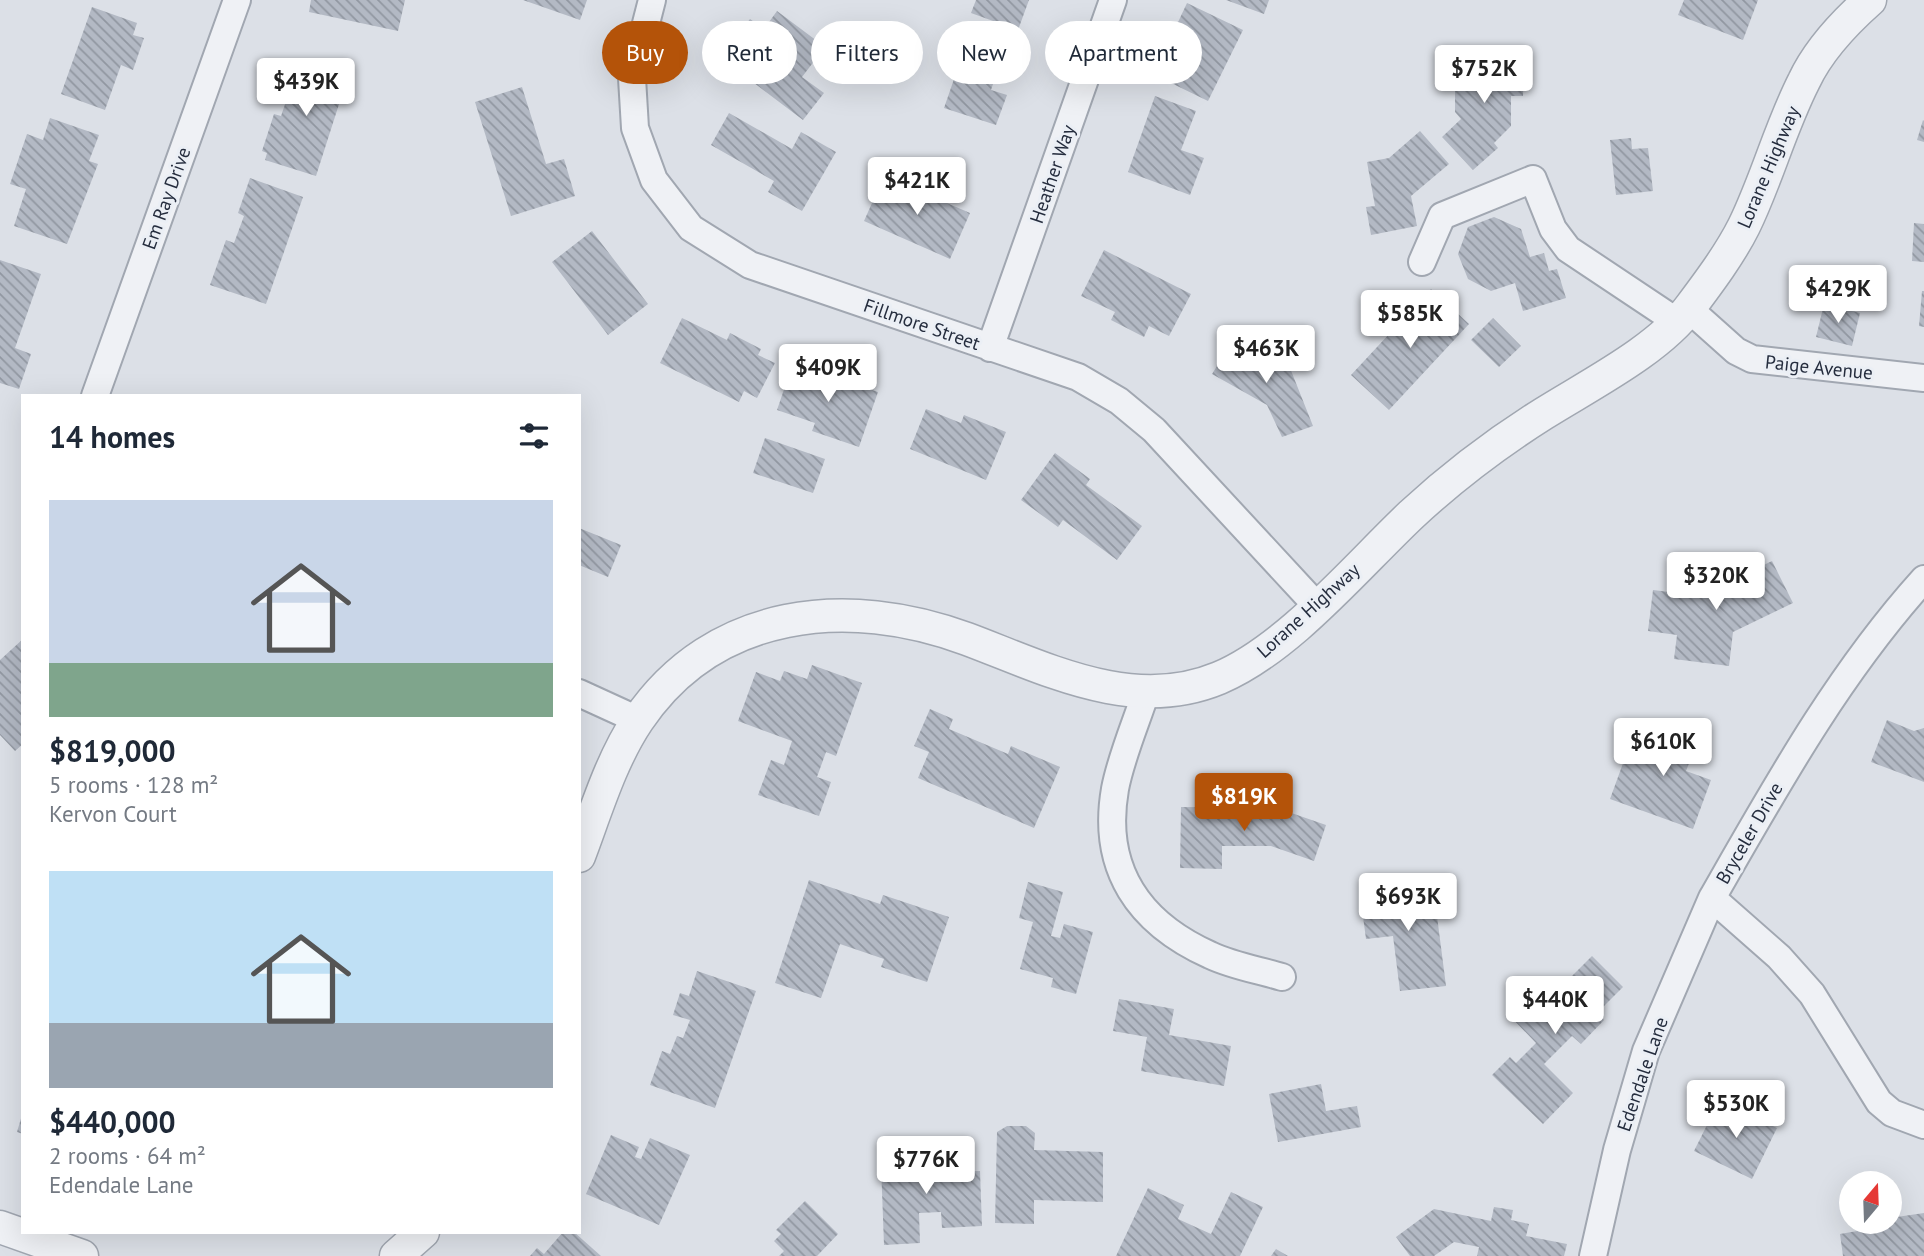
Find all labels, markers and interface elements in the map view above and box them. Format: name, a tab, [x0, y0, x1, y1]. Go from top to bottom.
chip: Buy	[602, 21, 688, 84]
chip: Rent	[702, 21, 797, 84]
chip: Filters	[811, 21, 923, 84]
chip: New	[937, 21, 1031, 84]
chip: Apartment	[1045, 21, 1202, 84]
pin: $752K	[1435, 46, 1533, 105]
text: $752K	[1451, 53, 1517, 82]
pin: $439K	[257, 58, 355, 118]
text: $439K	[273, 66, 339, 95]
street label: Lorane Highway	[1731, 102, 1805, 232]
street label: Heather Way	[1024, 121, 1080, 226]
street label: Em Ray Drive	[136, 144, 196, 252]
pin: $421K	[868, 158, 966, 217]
text: $421K	[884, 165, 950, 194]
pin: $429K	[1789, 266, 1887, 325]
text: $429K	[1805, 273, 1871, 302]
pin: $585K	[1361, 290, 1459, 350]
street label: Fillmore Street	[861, 293, 984, 355]
text: $585K	[1377, 298, 1443, 327]
pin: $463K	[1217, 326, 1315, 385]
text: $463K	[1233, 333, 1299, 362]
pin: $409K	[779, 344, 877, 404]
street label: Paige Avenue	[1764, 349, 1874, 385]
text: $409K	[795, 352, 861, 381]
text: 14 homes	[49, 417, 175, 456]
icon: filters	[515, 417, 553, 455]
icon: home	[238, 545, 364, 671]
pin: $320K	[1667, 552, 1765, 612]
street label: Lorane Highway	[1251, 557, 1365, 663]
text: $320K	[1683, 560, 1749, 589]
pin: $610K	[1614, 718, 1712, 778]
text: $610K	[1630, 726, 1696, 755]
text: $819,000	[49, 731, 176, 770]
text: 5 rooms · 128 m²	[49, 770, 218, 799]
pin: $819K	[1195, 774, 1293, 833]
street label: Bryceler Drive	[1710, 778, 1788, 888]
text: $819K	[1211, 781, 1277, 810]
text: Kervon Court	[49, 799, 177, 828]
pin: $693K	[1359, 874, 1457, 933]
text: $693K	[1375, 881, 1441, 910]
icon: home	[238, 916, 364, 1042]
pin: $440K	[1506, 976, 1604, 1036]
text: $440K	[1522, 984, 1588, 1013]
street label: Edendale Lane	[1611, 1014, 1673, 1134]
pin: $530K	[1687, 1080, 1785, 1140]
text: $530K	[1703, 1088, 1769, 1117]
text: $440,000	[49, 1102, 176, 1141]
pin: $776K	[877, 1136, 975, 1196]
text: 2 rooms · 64 m²	[49, 1141, 206, 1170]
text: $776K	[893, 1144, 959, 1173]
text: Edendale Lane	[49, 1170, 193, 1199]
north arrow	[1839, 1171, 1902, 1234]
map controls	[1839, 1171, 1902, 1234]

